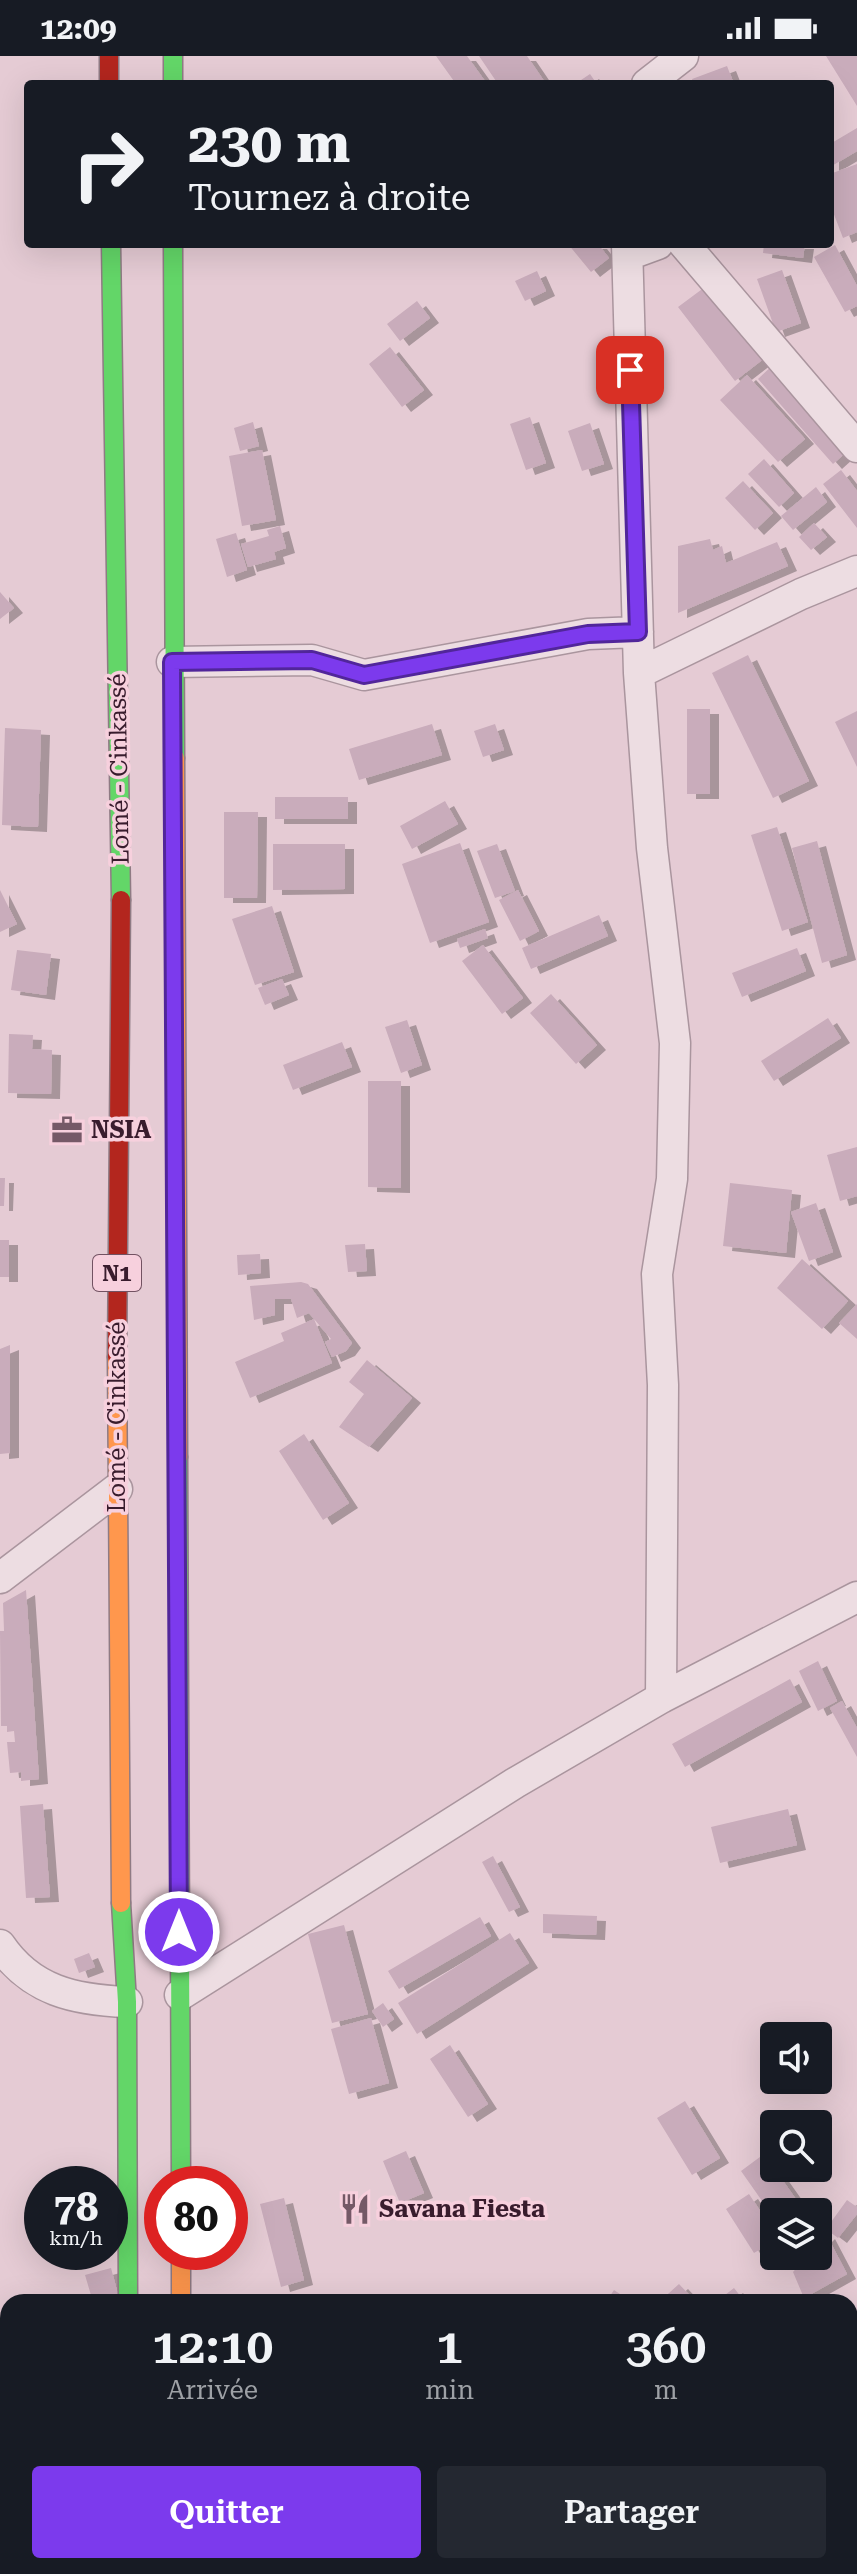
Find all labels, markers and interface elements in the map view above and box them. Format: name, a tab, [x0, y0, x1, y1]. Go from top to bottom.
text: 12:09	[40, 11, 117, 46]
text: 230 m	[188, 110, 350, 176]
icon: right	[56, 112, 160, 216]
text: Tournez à droite	[188, 177, 471, 219]
pin	[596, 336, 664, 404]
icon: arrive	[608, 348, 652, 392]
street label: Lomé - Cinkassé	[103, 673, 135, 865]
office icon: NSIA	[50, 1113, 84, 1147]
place label: NSIA	[91, 1116, 152, 1144]
road number: N1	[93, 1255, 141, 1291]
street label: Lomé - Cinkassé	[103, 1322, 131, 1512]
position arrow	[137, 1890, 221, 1974]
map controls	[760, 2022, 832, 2270]
button: sound	[760, 2022, 832, 2094]
button: search	[760, 2110, 832, 2182]
speed limit sign: 80	[144, 2166, 248, 2270]
text: 78	[54, 2184, 98, 2231]
restaurant icon: Savana Fiesta	[338, 2192, 372, 2226]
place label: Savana Fiesta	[379, 2195, 545, 2223]
button: layers	[760, 2198, 832, 2270]
text: km/h	[49, 2226, 103, 2250]
text: 12:10	[152, 2319, 273, 2375]
text: 1	[436, 2319, 463, 2375]
text: 360	[626, 2319, 706, 2375]
text: Arrivée	[167, 2375, 258, 2405]
text: min	[425, 2375, 474, 2405]
text: m	[654, 2375, 678, 2405]
button: Quitter	[32, 2466, 421, 2558]
button: Partager	[437, 2466, 826, 2558]

